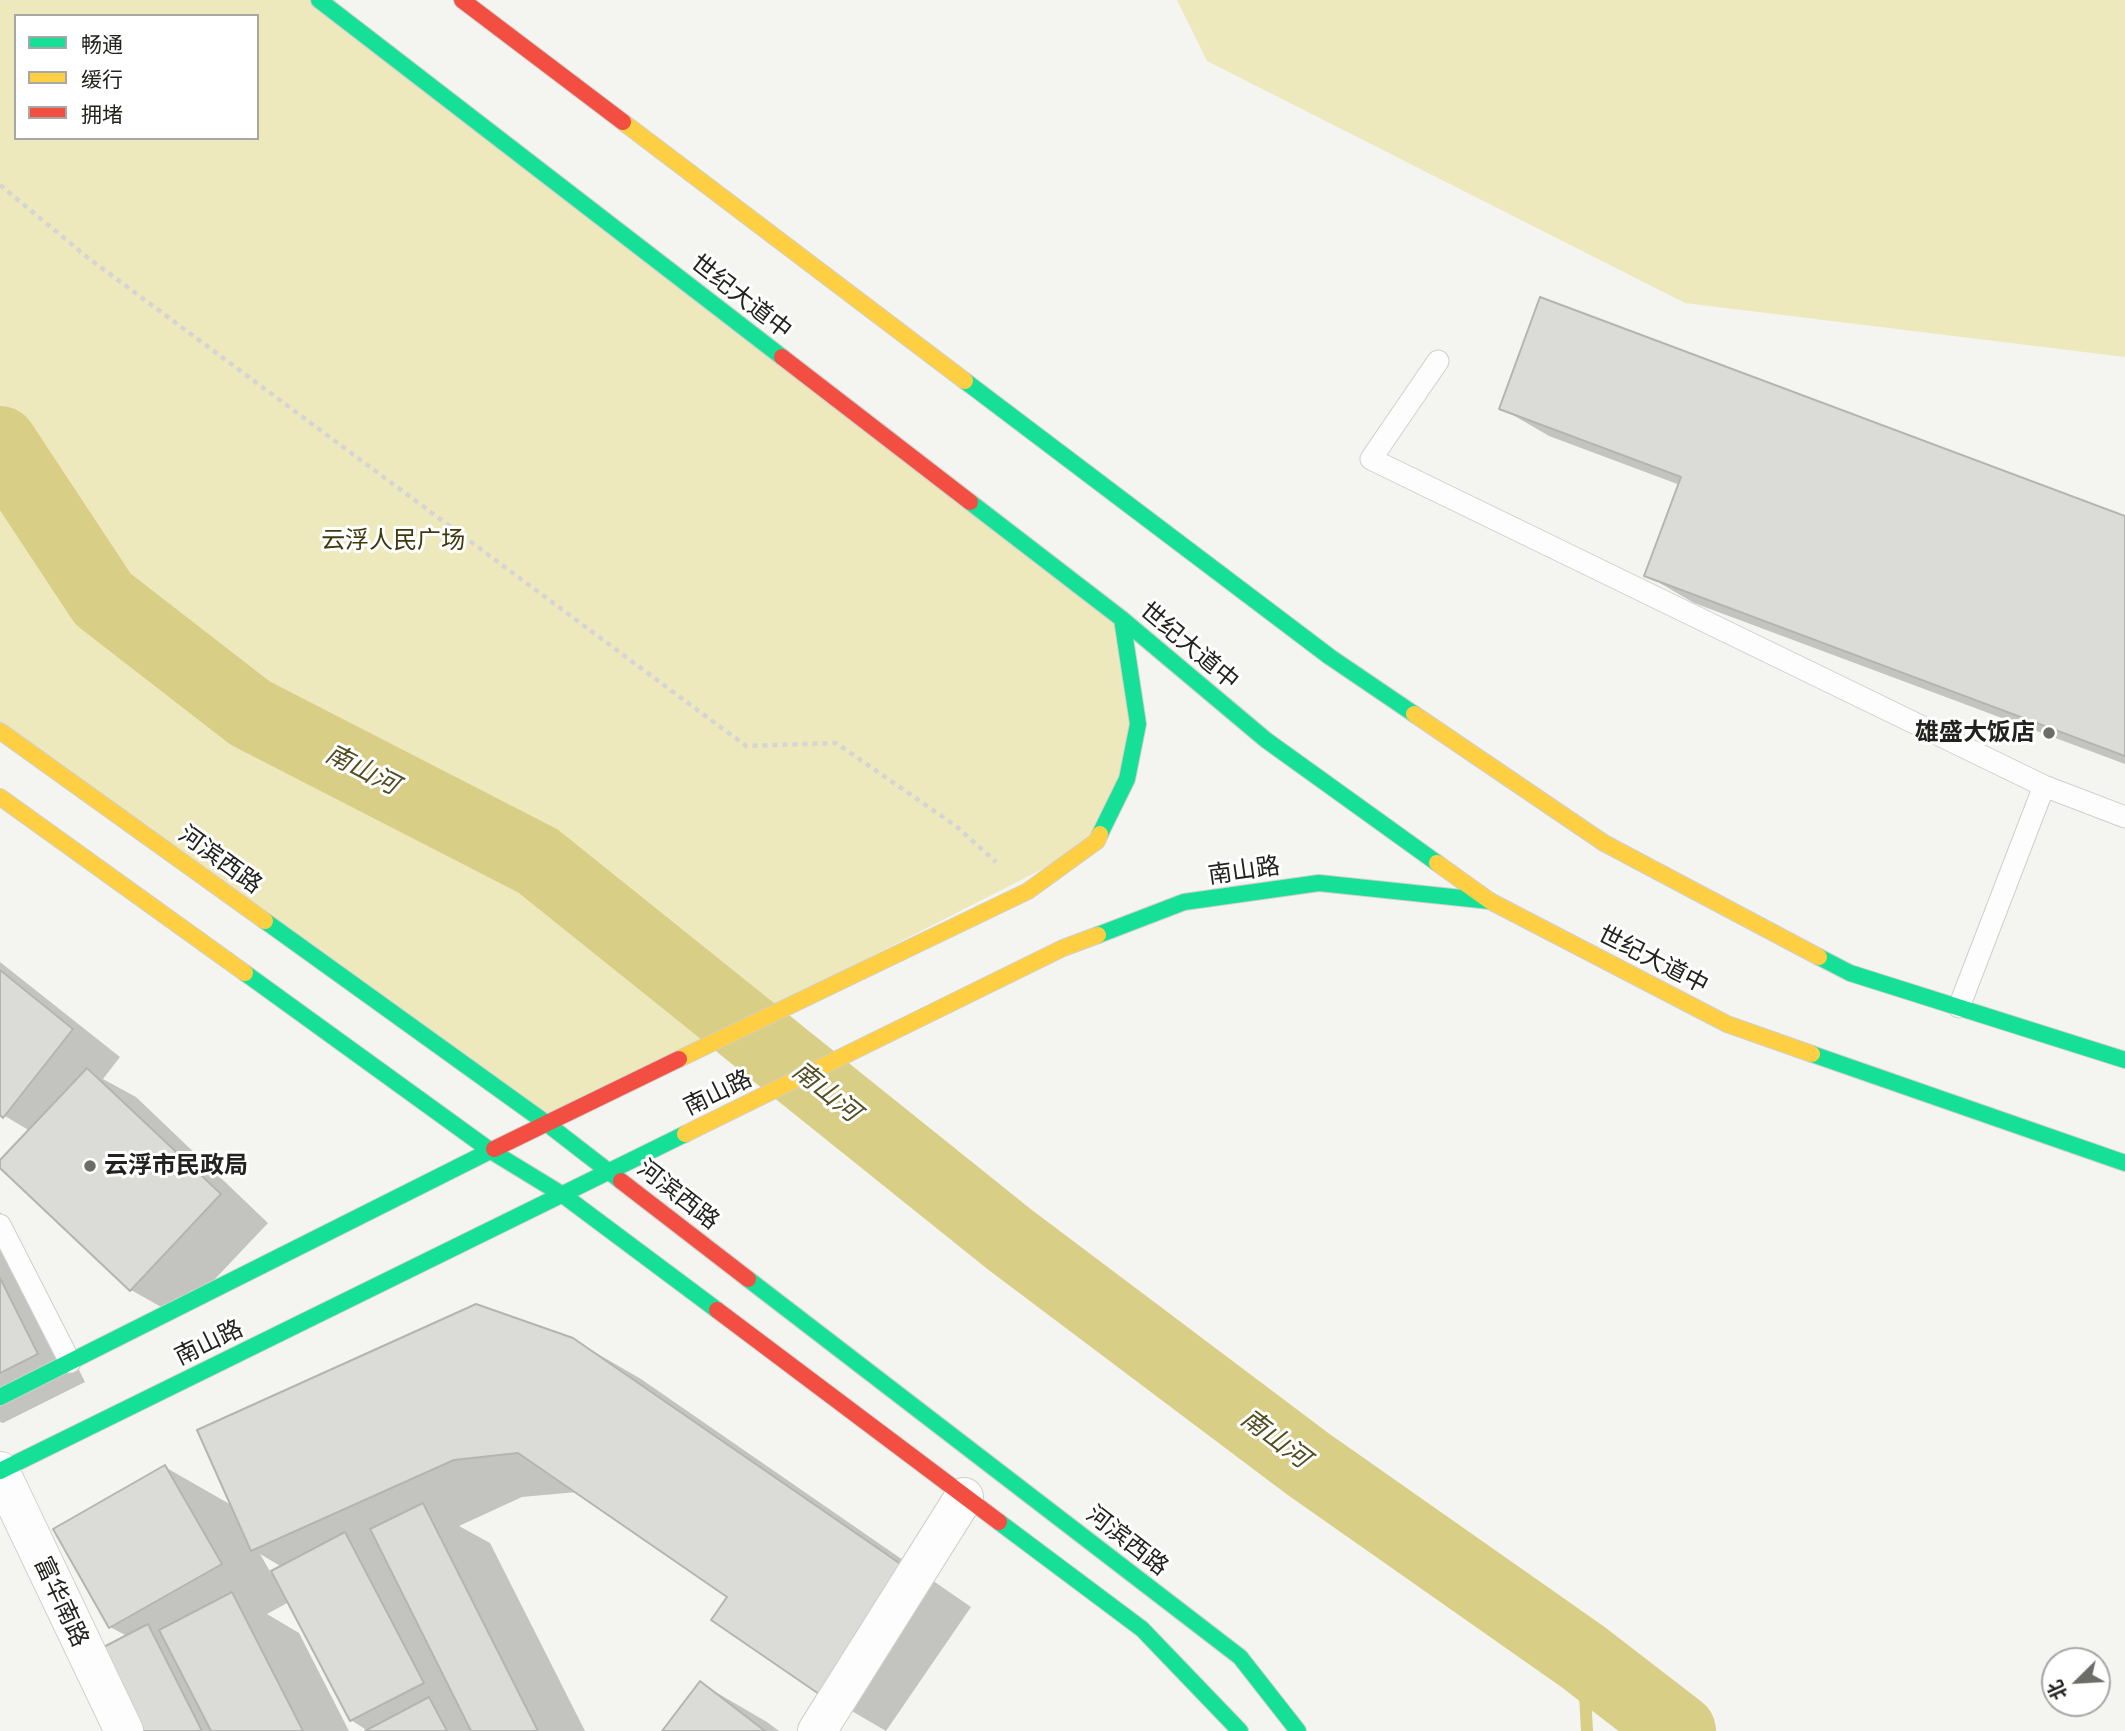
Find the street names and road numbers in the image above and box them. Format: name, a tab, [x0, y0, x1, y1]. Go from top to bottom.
street label: 世纪大道中	[685, 249, 797, 345]
street label: 世纪大道中	[1134, 596, 1244, 696]
street label: 河滨西路	[173, 820, 267, 900]
street label: 南山路	[1206, 852, 1282, 890]
street label: 世纪大道中	[1593, 920, 1713, 1000]
street label: 南山路	[679, 1064, 757, 1122]
street label: 河滨西路	[631, 1154, 725, 1236]
street label: 南山路	[170, 1314, 248, 1372]
street label: 河滨西路	[1080, 1500, 1174, 1582]
street label: 富华南路	[28, 1552, 94, 1652]

